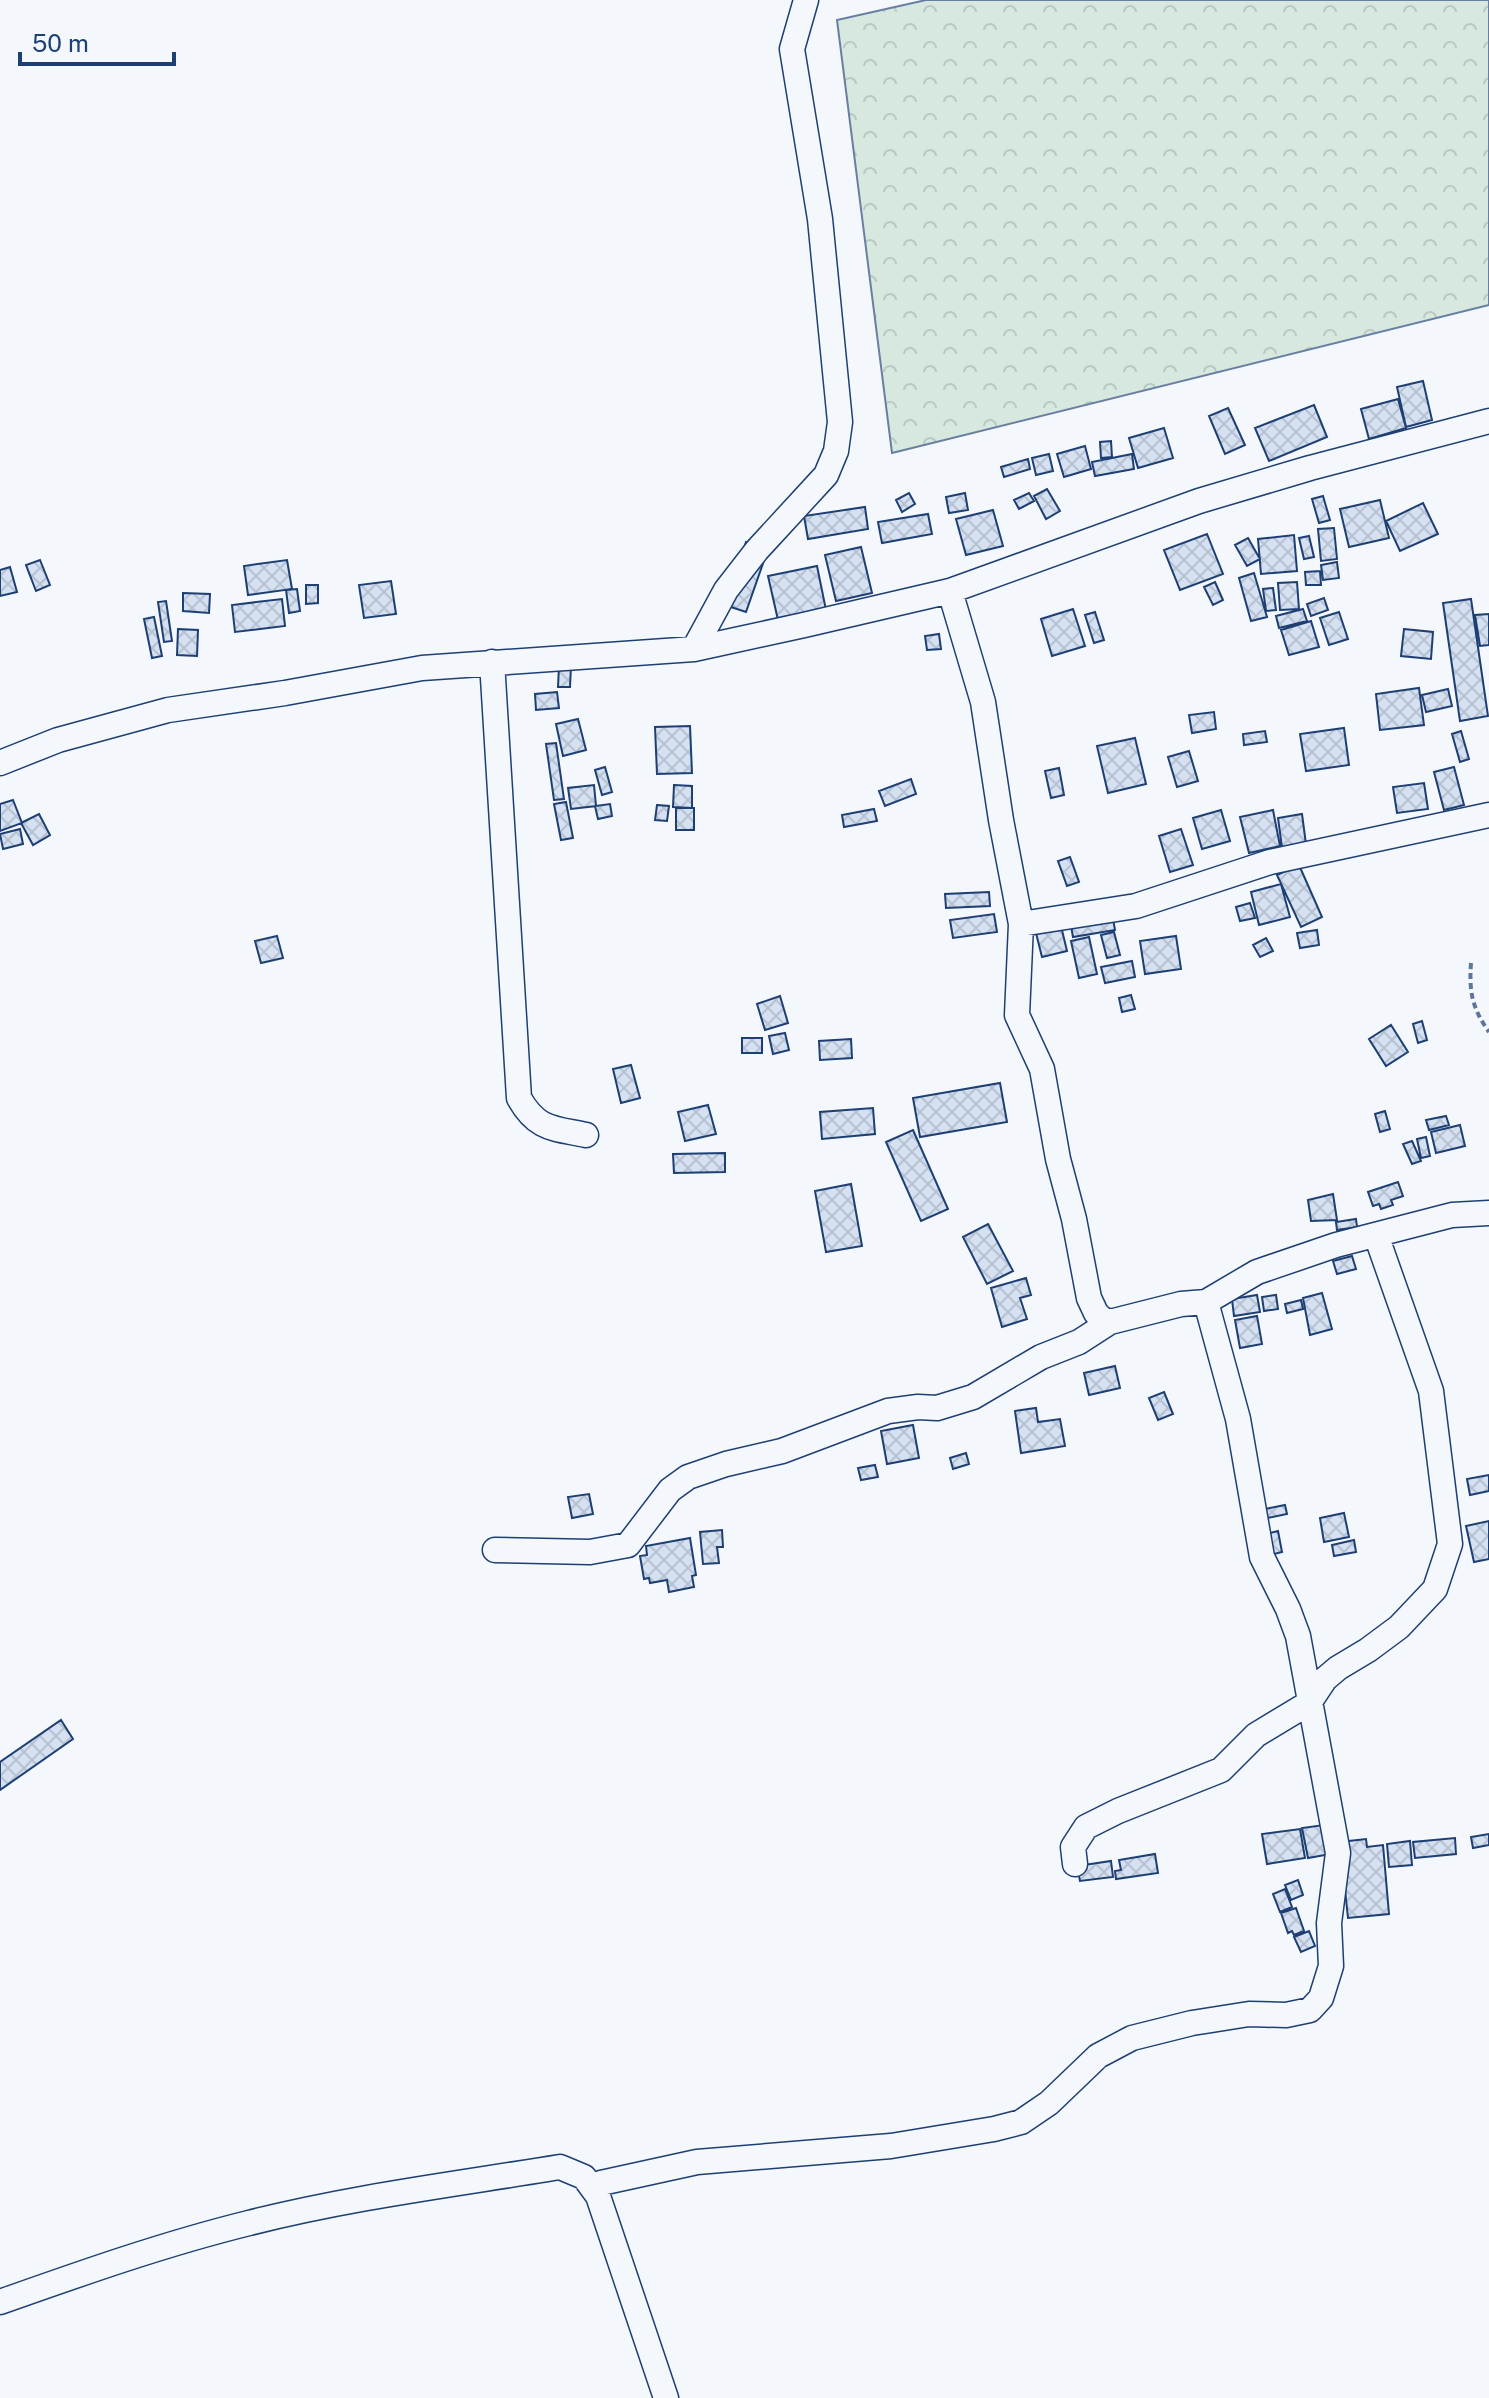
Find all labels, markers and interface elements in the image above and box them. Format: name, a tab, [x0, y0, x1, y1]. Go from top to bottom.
scale bar	[20, 16, 174, 66]
text: 50 m	[32, 29, 89, 57]

